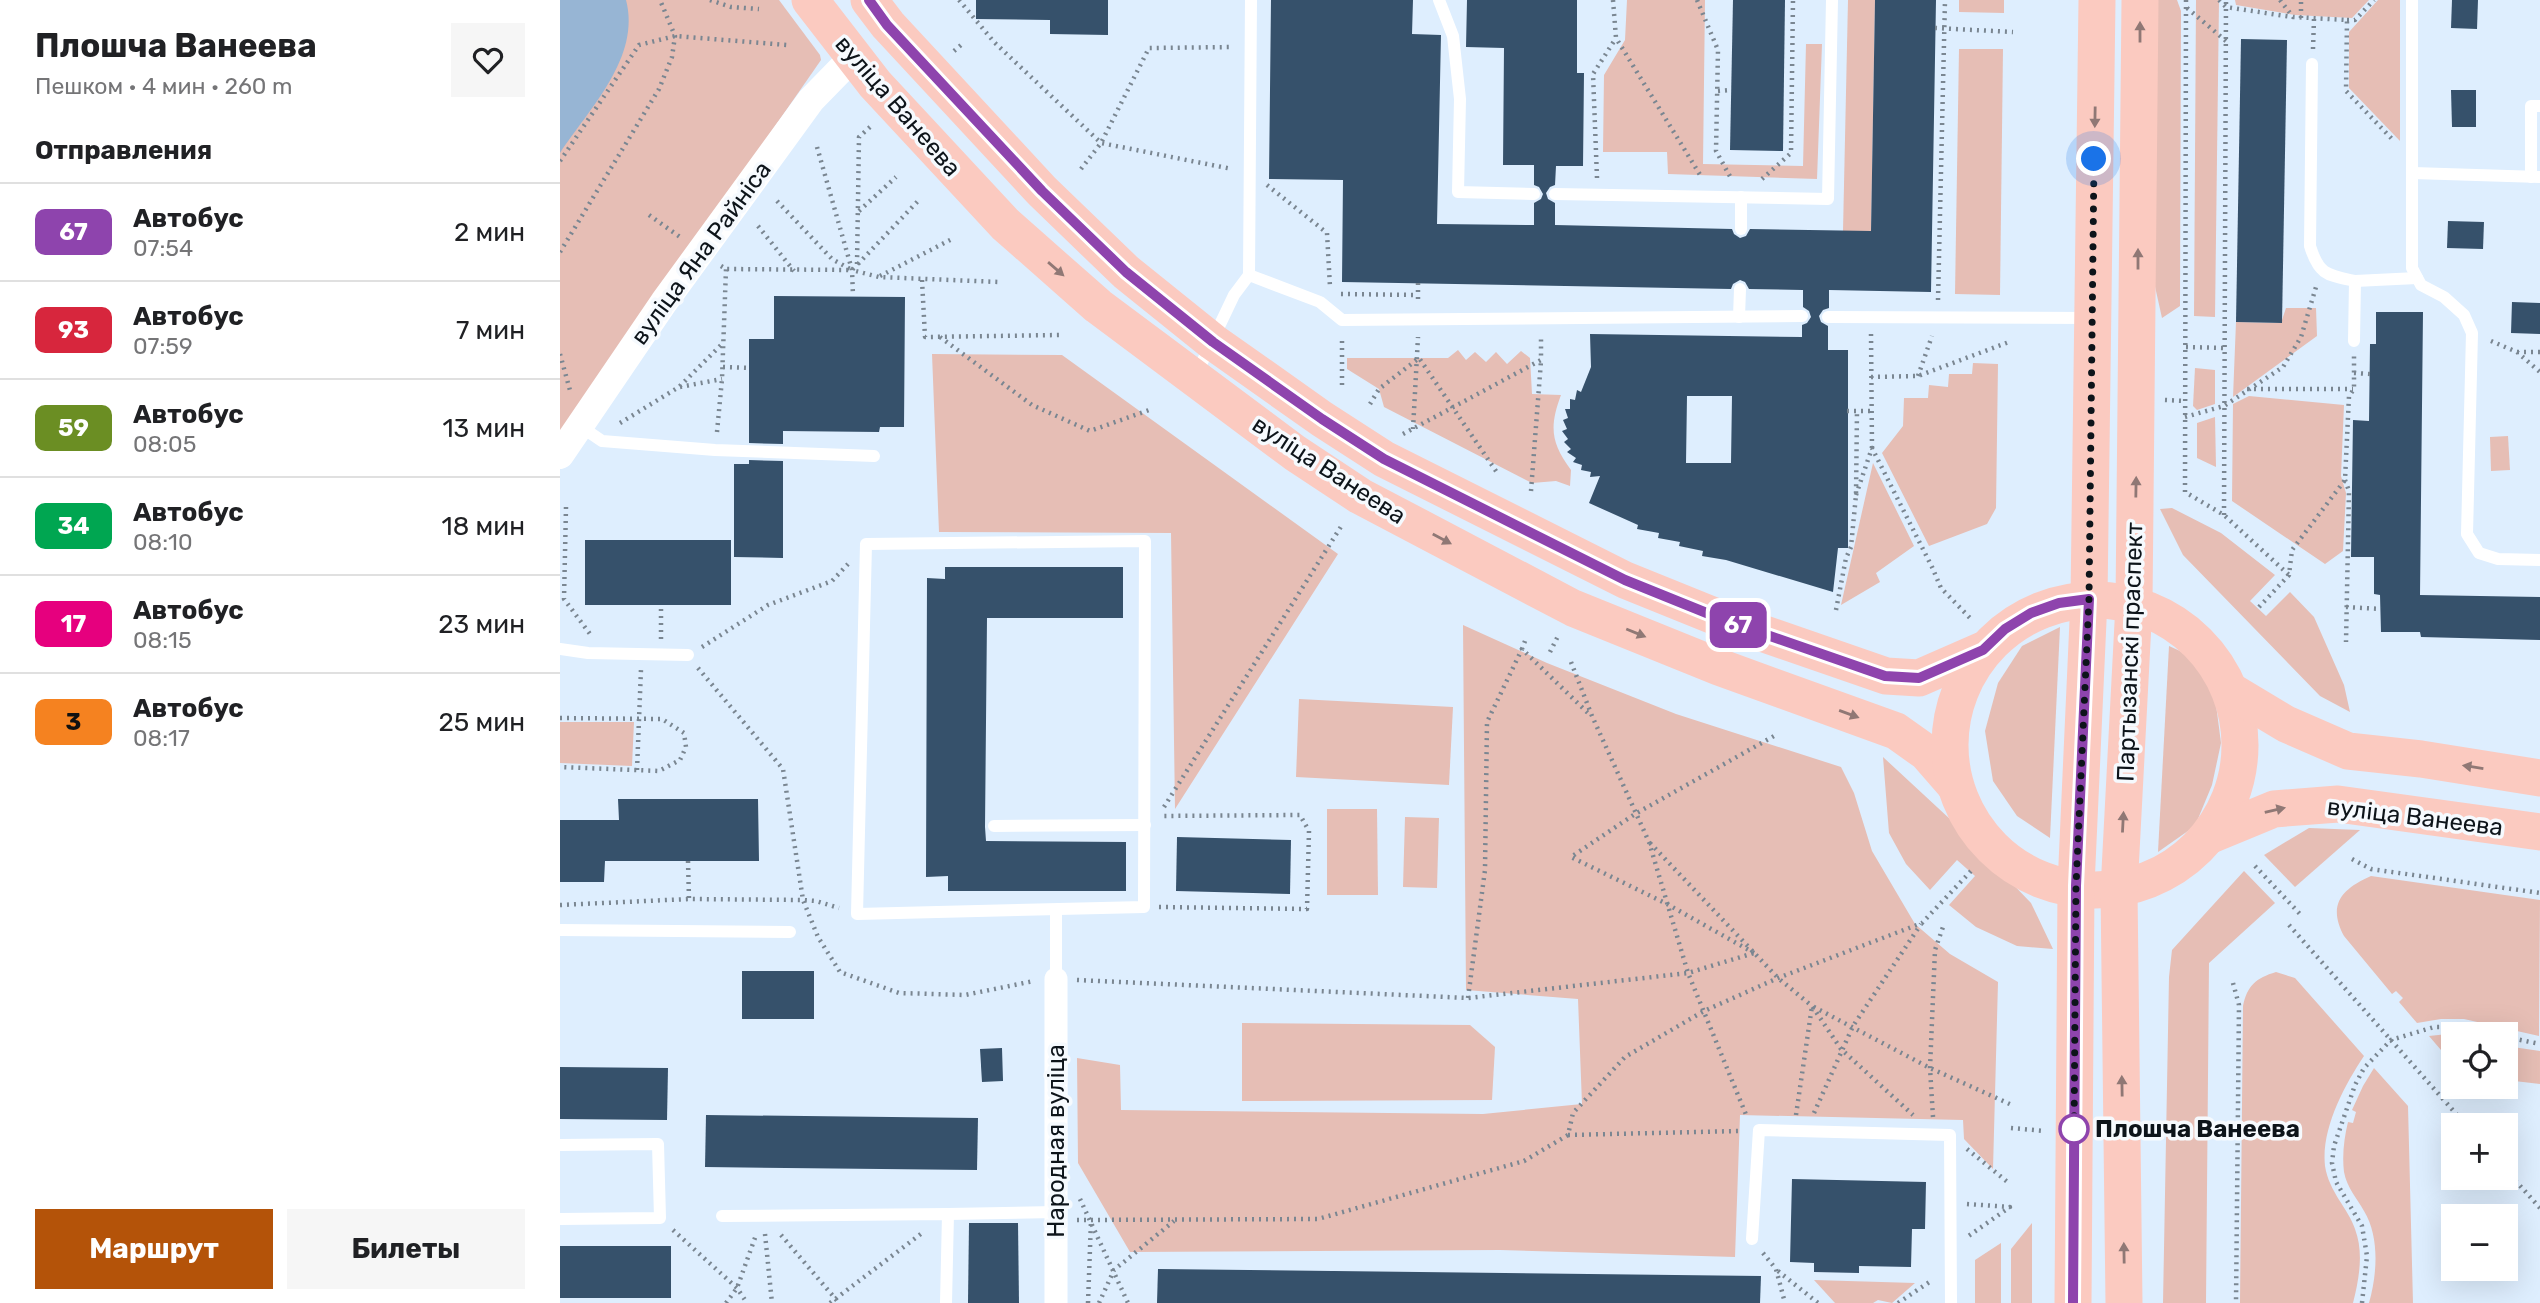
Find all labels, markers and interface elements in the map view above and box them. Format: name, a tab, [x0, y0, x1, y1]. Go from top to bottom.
one-way arrow	[2134, 21, 2145, 43]
button: heart	[451, 23, 525, 97]
text: Плошча Ванеева	[35, 26, 317, 65]
street label: вуліца Ванеева	[829, 30, 967, 182]
text: Пешком · 4 мин · 260 m	[35, 72, 292, 100]
one-way arrow	[2089, 106, 2101, 128]
text: Отправления	[35, 135, 212, 166]
your location	[2076, 141, 2111, 176]
street label: вуліца Яна Райніса	[625, 156, 777, 350]
text: Автобус	[133, 203, 244, 234]
text: 2 мин	[454, 217, 525, 248]
text: 67	[59, 218, 88, 246]
text: 07:54	[133, 234, 193, 262]
one-way arrow	[2132, 248, 2144, 270]
one-way arrow	[1047, 261, 1065, 277]
text: Автобус	[133, 301, 244, 332]
text: 7 мин	[456, 315, 525, 346]
text: 93	[58, 316, 89, 344]
text: 07:59	[133, 332, 193, 360]
text: Автобус	[133, 399, 244, 430]
street label: вуліца Ванеева	[1247, 410, 1411, 530]
text: 13 мин	[442, 413, 525, 444]
text: 59	[58, 414, 89, 442]
text: 08:05	[133, 430, 196, 458]
one-way arrow	[2130, 476, 2142, 498]
text: Автобус	[133, 497, 244, 528]
text: 18 мин	[442, 511, 525, 542]
text: 34	[57, 512, 90, 540]
street label: Партызанскі праспект	[2111, 522, 2149, 782]
text: 08:10	[133, 528, 193, 556]
one-way arrow	[1432, 533, 1452, 545]
text: Автобус	[133, 595, 244, 626]
line badge: 67	[1706, 602, 1770, 648]
text: 23 мин	[438, 609, 525, 640]
text: 17	[61, 610, 86, 638]
text: 67	[1724, 611, 1752, 639]
text: 08:15	[133, 626, 192, 654]
one-way arrow	[1626, 628, 1647, 639]
text: Автобус	[133, 693, 244, 724]
text: 25 мин	[439, 707, 525, 738]
text: 3	[66, 708, 81, 736]
one-way arrow	[1838, 708, 1859, 719]
text: 08:17	[133, 724, 190, 752]
one-way arrow	[2462, 761, 2484, 772]
street label: вуліца Ванеева	[2325, 792, 2505, 842]
one-way arrow	[2264, 805, 2286, 816]
one-way arrow	[2117, 811, 2128, 833]
map controls	[2441, 1022, 2518, 1281]
button: locate	[2441, 1022, 2518, 1099]
street label: Народная вуліца	[1042, 1044, 1070, 1238]
one-way arrow	[2116, 1075, 2128, 1097]
button: +	[2441, 1113, 2518, 1190]
marker: Плошча Ванеева	[2059, 1114, 2089, 1144]
place label: Плошча Ванеева	[2095, 1115, 2300, 1143]
button: −	[2441, 1204, 2518, 1281]
button: Маршрут	[35, 1209, 273, 1289]
button: Билеты	[287, 1209, 525, 1289]
one-way arrow	[2118, 1242, 2130, 1264]

